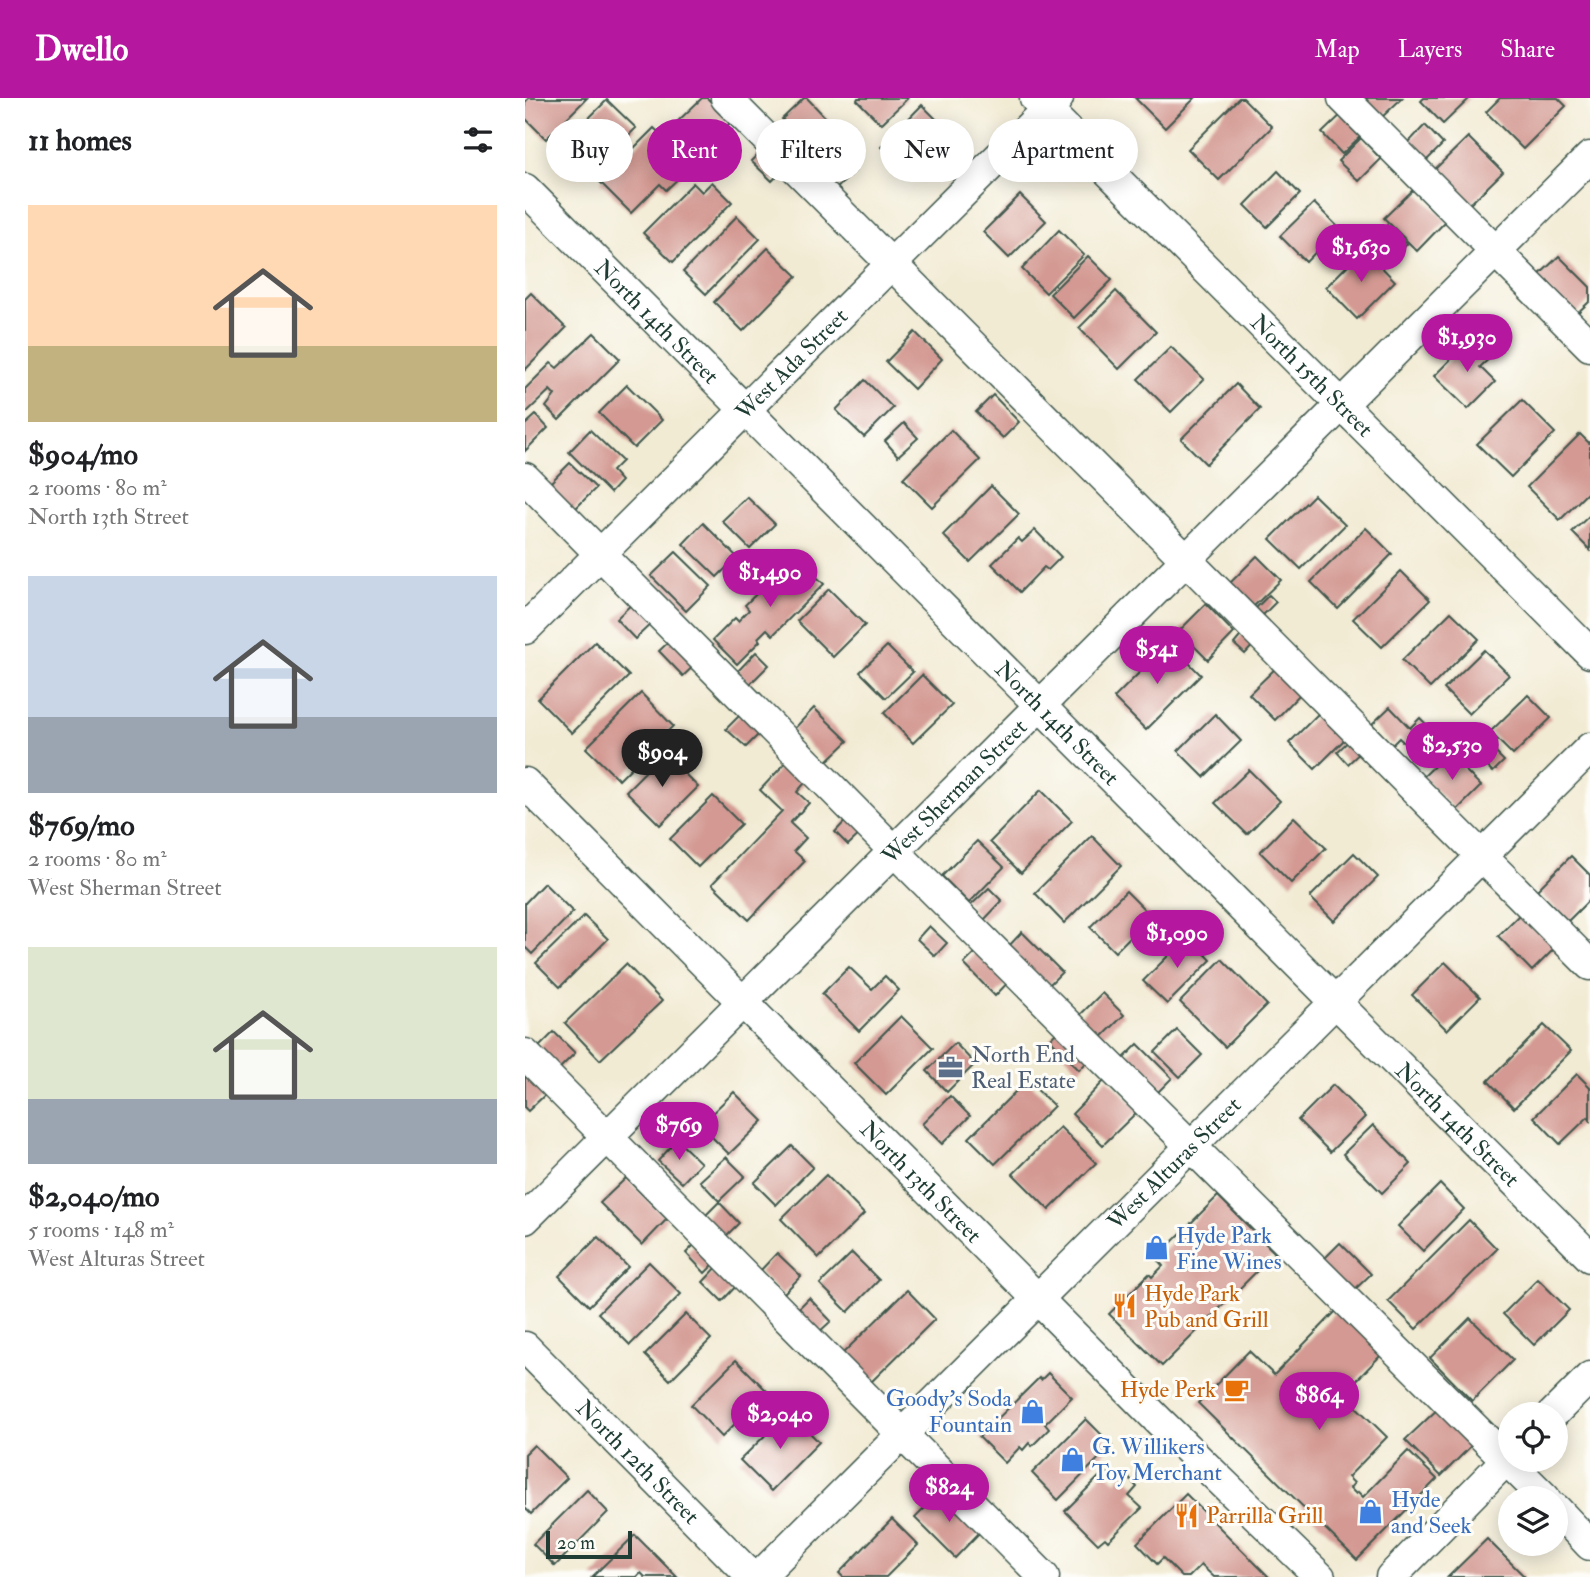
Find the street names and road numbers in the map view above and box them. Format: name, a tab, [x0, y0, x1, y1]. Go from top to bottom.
street label: North 14th Street	[589, 253, 725, 390]
street label: West Ada Street	[728, 302, 854, 426]
street label: North 15th Street	[1245, 308, 1380, 443]
street label: North 14th Street	[989, 654, 1126, 791]
street label: West Sherman Street	[875, 712, 1033, 870]
street label: North 14th Street	[1389, 1056, 1526, 1193]
street label: West Alturas Street	[1100, 1090, 1247, 1237]
street label: North 13th Street	[854, 1114, 988, 1249]
street label: North 12th Street	[570, 1393, 706, 1530]

